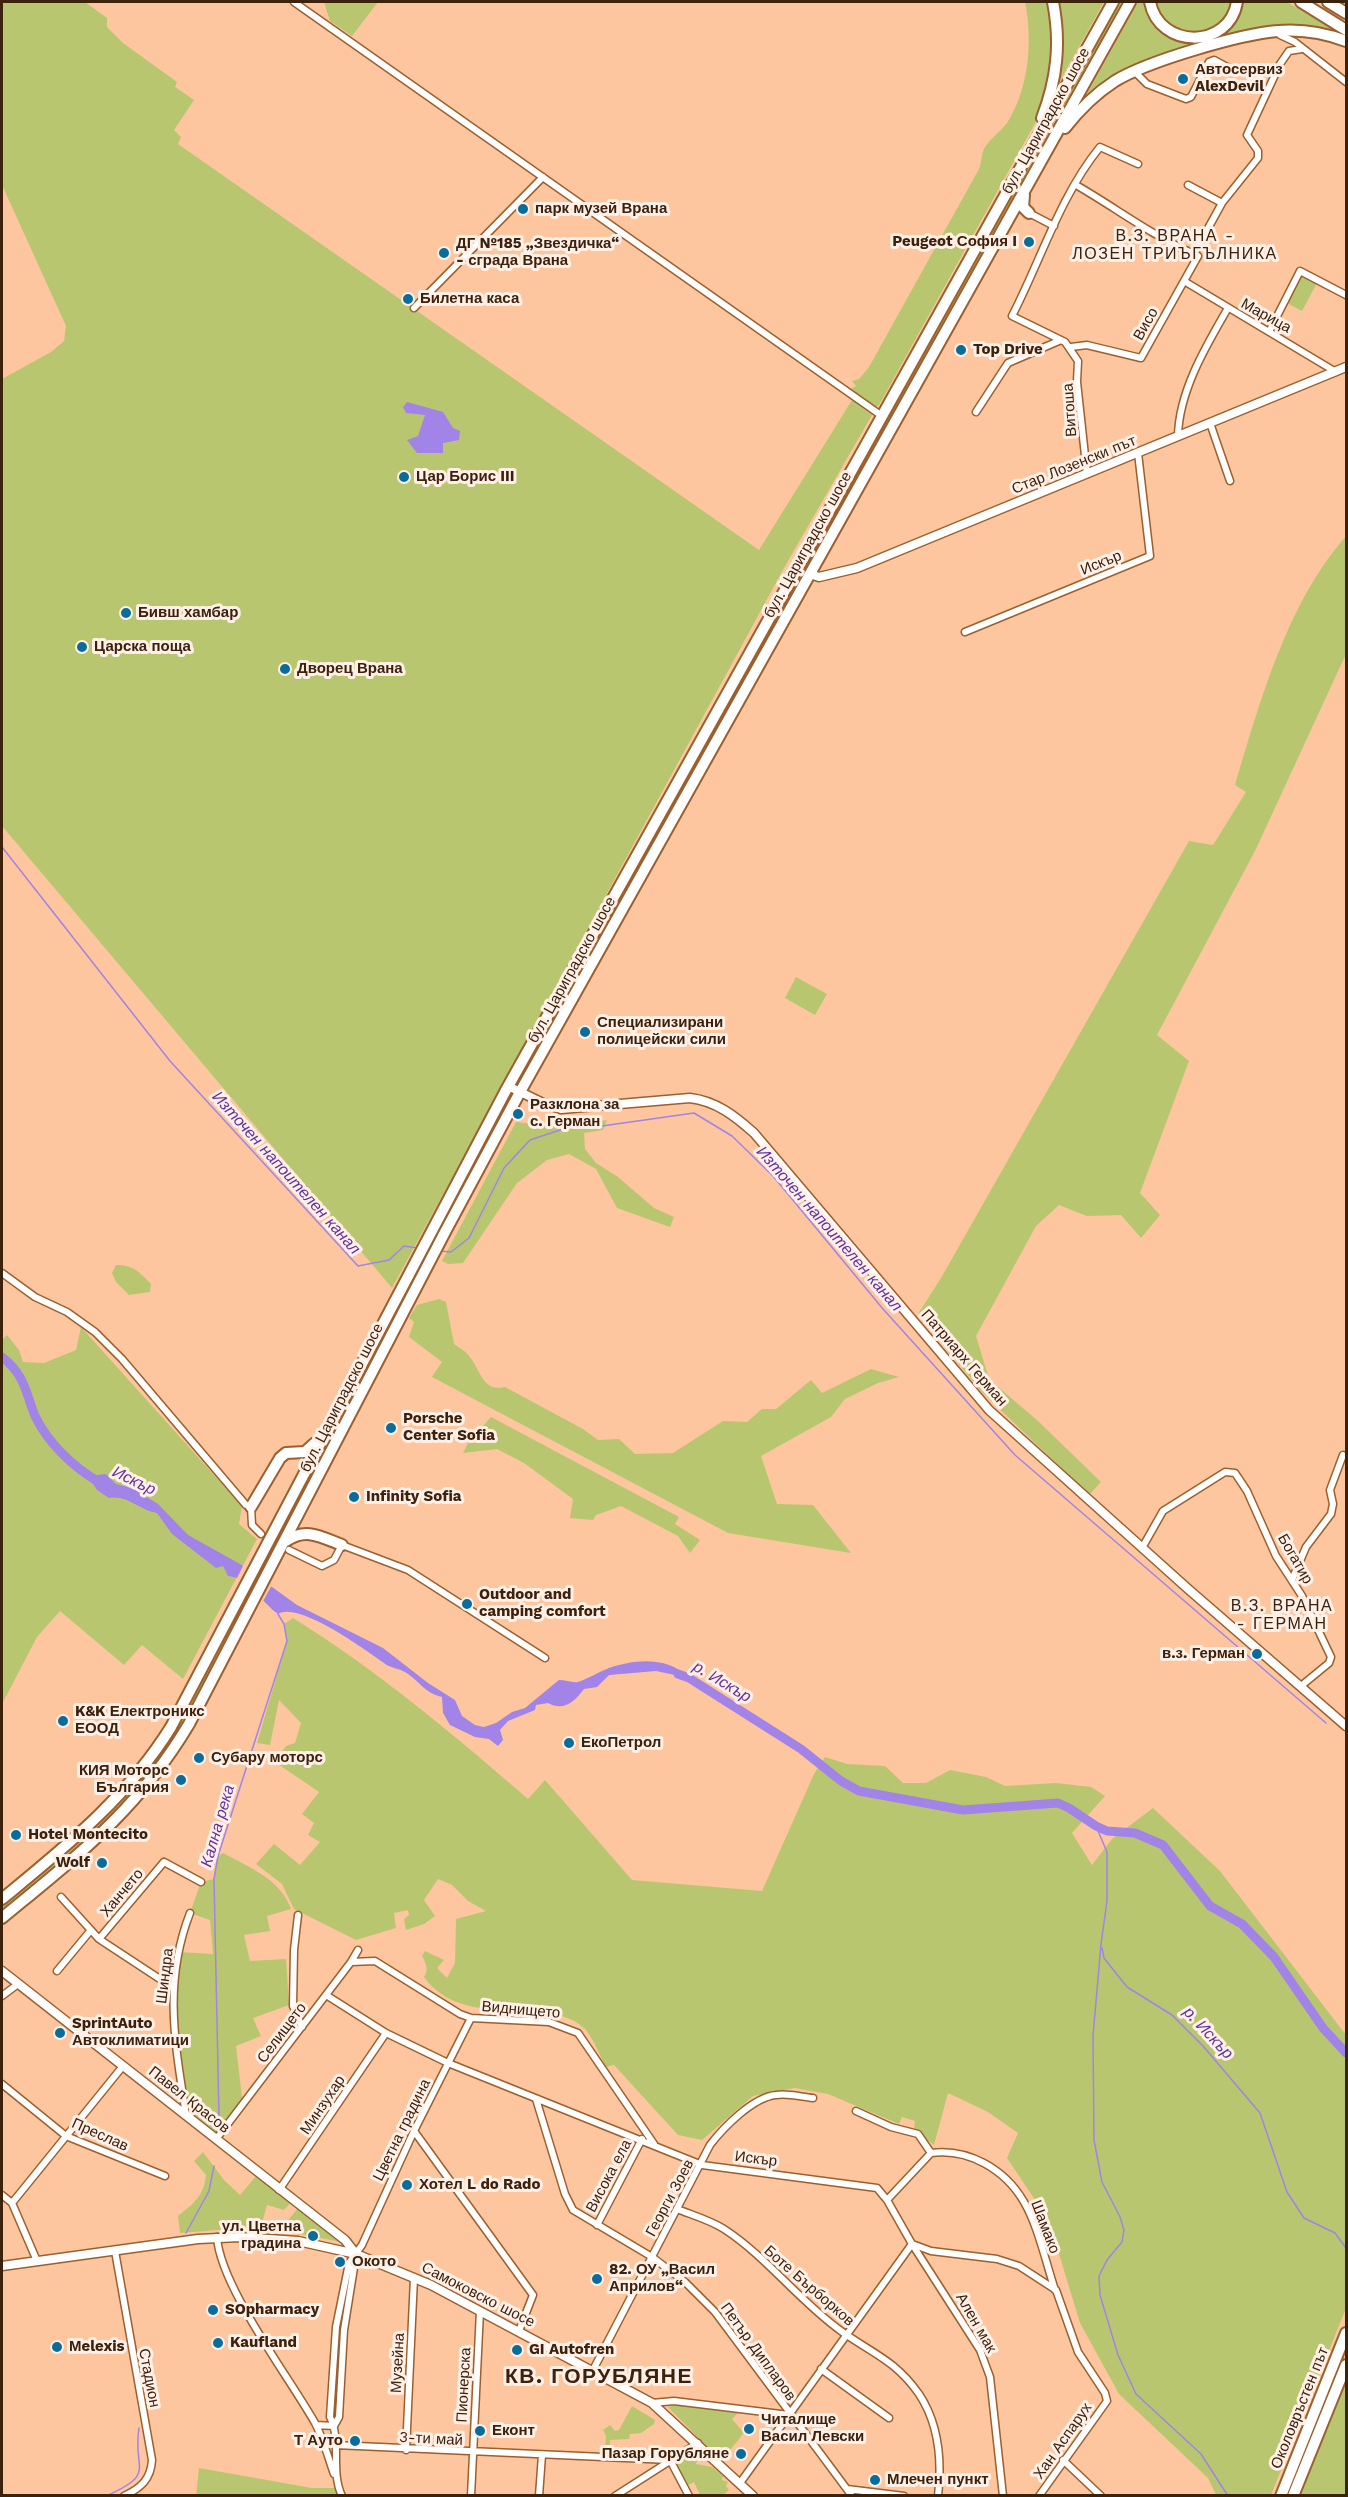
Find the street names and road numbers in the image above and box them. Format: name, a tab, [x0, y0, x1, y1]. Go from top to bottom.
street label: бул. Цариградско шосе	[998, 45, 1094, 197]
street label: Марица	[1238, 295, 1294, 337]
street label: Висо	[1130, 305, 1162, 343]
street label: Витоша	[1059, 383, 1081, 437]
street label: Стар Лозенски път	[1009, 432, 1139, 498]
street label: бул. Цариградско шосе	[760, 469, 856, 621]
street label: Искър	[1078, 547, 1124, 579]
street label: бул. Цариградско шосе	[524, 894, 620, 1046]
street label: Патриарх Герман	[917, 1306, 1011, 1410]
street label: бул. Цариградско шосе	[297, 1321, 387, 1475]
street label: Богатир	[1273, 1531, 1317, 1587]
street label: Ханчето	[97, 1865, 147, 1921]
street label: Шиндра	[153, 1947, 177, 2005]
street label: Виднището	[481, 1998, 561, 2022]
street label: Селището	[253, 1999, 311, 2067]
street label: Павел Красов	[145, 2063, 233, 2137]
street label: Минзухар	[297, 2072, 349, 2138]
street label: Цветна градина	[370, 2076, 434, 2184]
street label: Преслав	[69, 2115, 131, 2155]
street label: Висока ела	[582, 2137, 636, 2215]
street label: Искър	[734, 2147, 778, 2171]
street label: Георги Зоев	[642, 2156, 698, 2240]
street label: Шамако	[1027, 2198, 1063, 2256]
street label: Боте Бърборков	[760, 2242, 858, 2330]
street label: Самоковско шосе	[418, 2259, 538, 2331]
street label: Ален мак	[952, 2290, 1000, 2356]
street label: Петър Дипларов	[716, 2299, 800, 2405]
street label: Музейна	[387, 2332, 409, 2394]
street label: Околовръстен път	[1267, 2345, 1333, 2471]
street label: Стадион	[134, 2347, 164, 2409]
street label: Пионерска	[453, 2347, 475, 2423]
street label: Хан Аспарух	[1030, 2399, 1096, 2483]
street label: 3-ти май	[399, 2428, 463, 2450]

